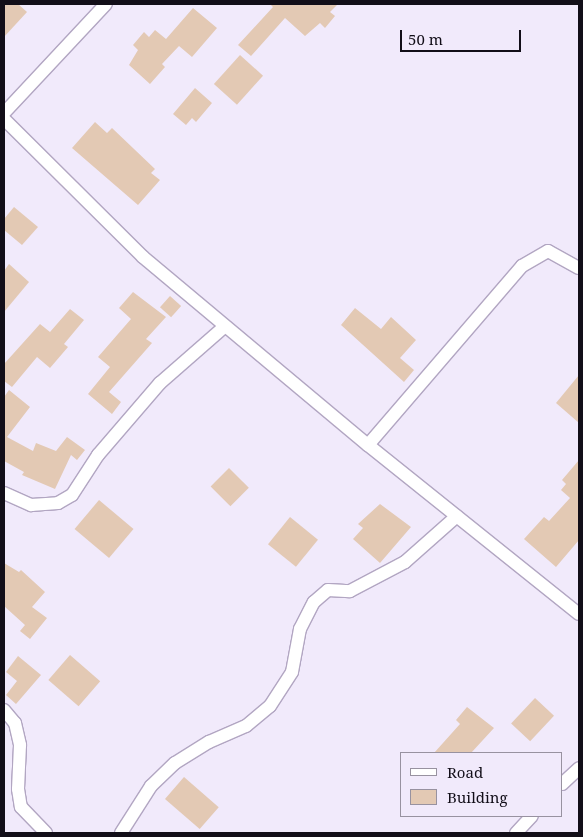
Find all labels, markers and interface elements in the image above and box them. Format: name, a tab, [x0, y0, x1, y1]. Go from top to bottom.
scale bar	[403, 20, 524, 52]
text: 50 m	[408, 29, 443, 49]
legend	[400, 752, 563, 817]
text: Road	[447, 762, 483, 782]
text: Building	[447, 787, 508, 807]

